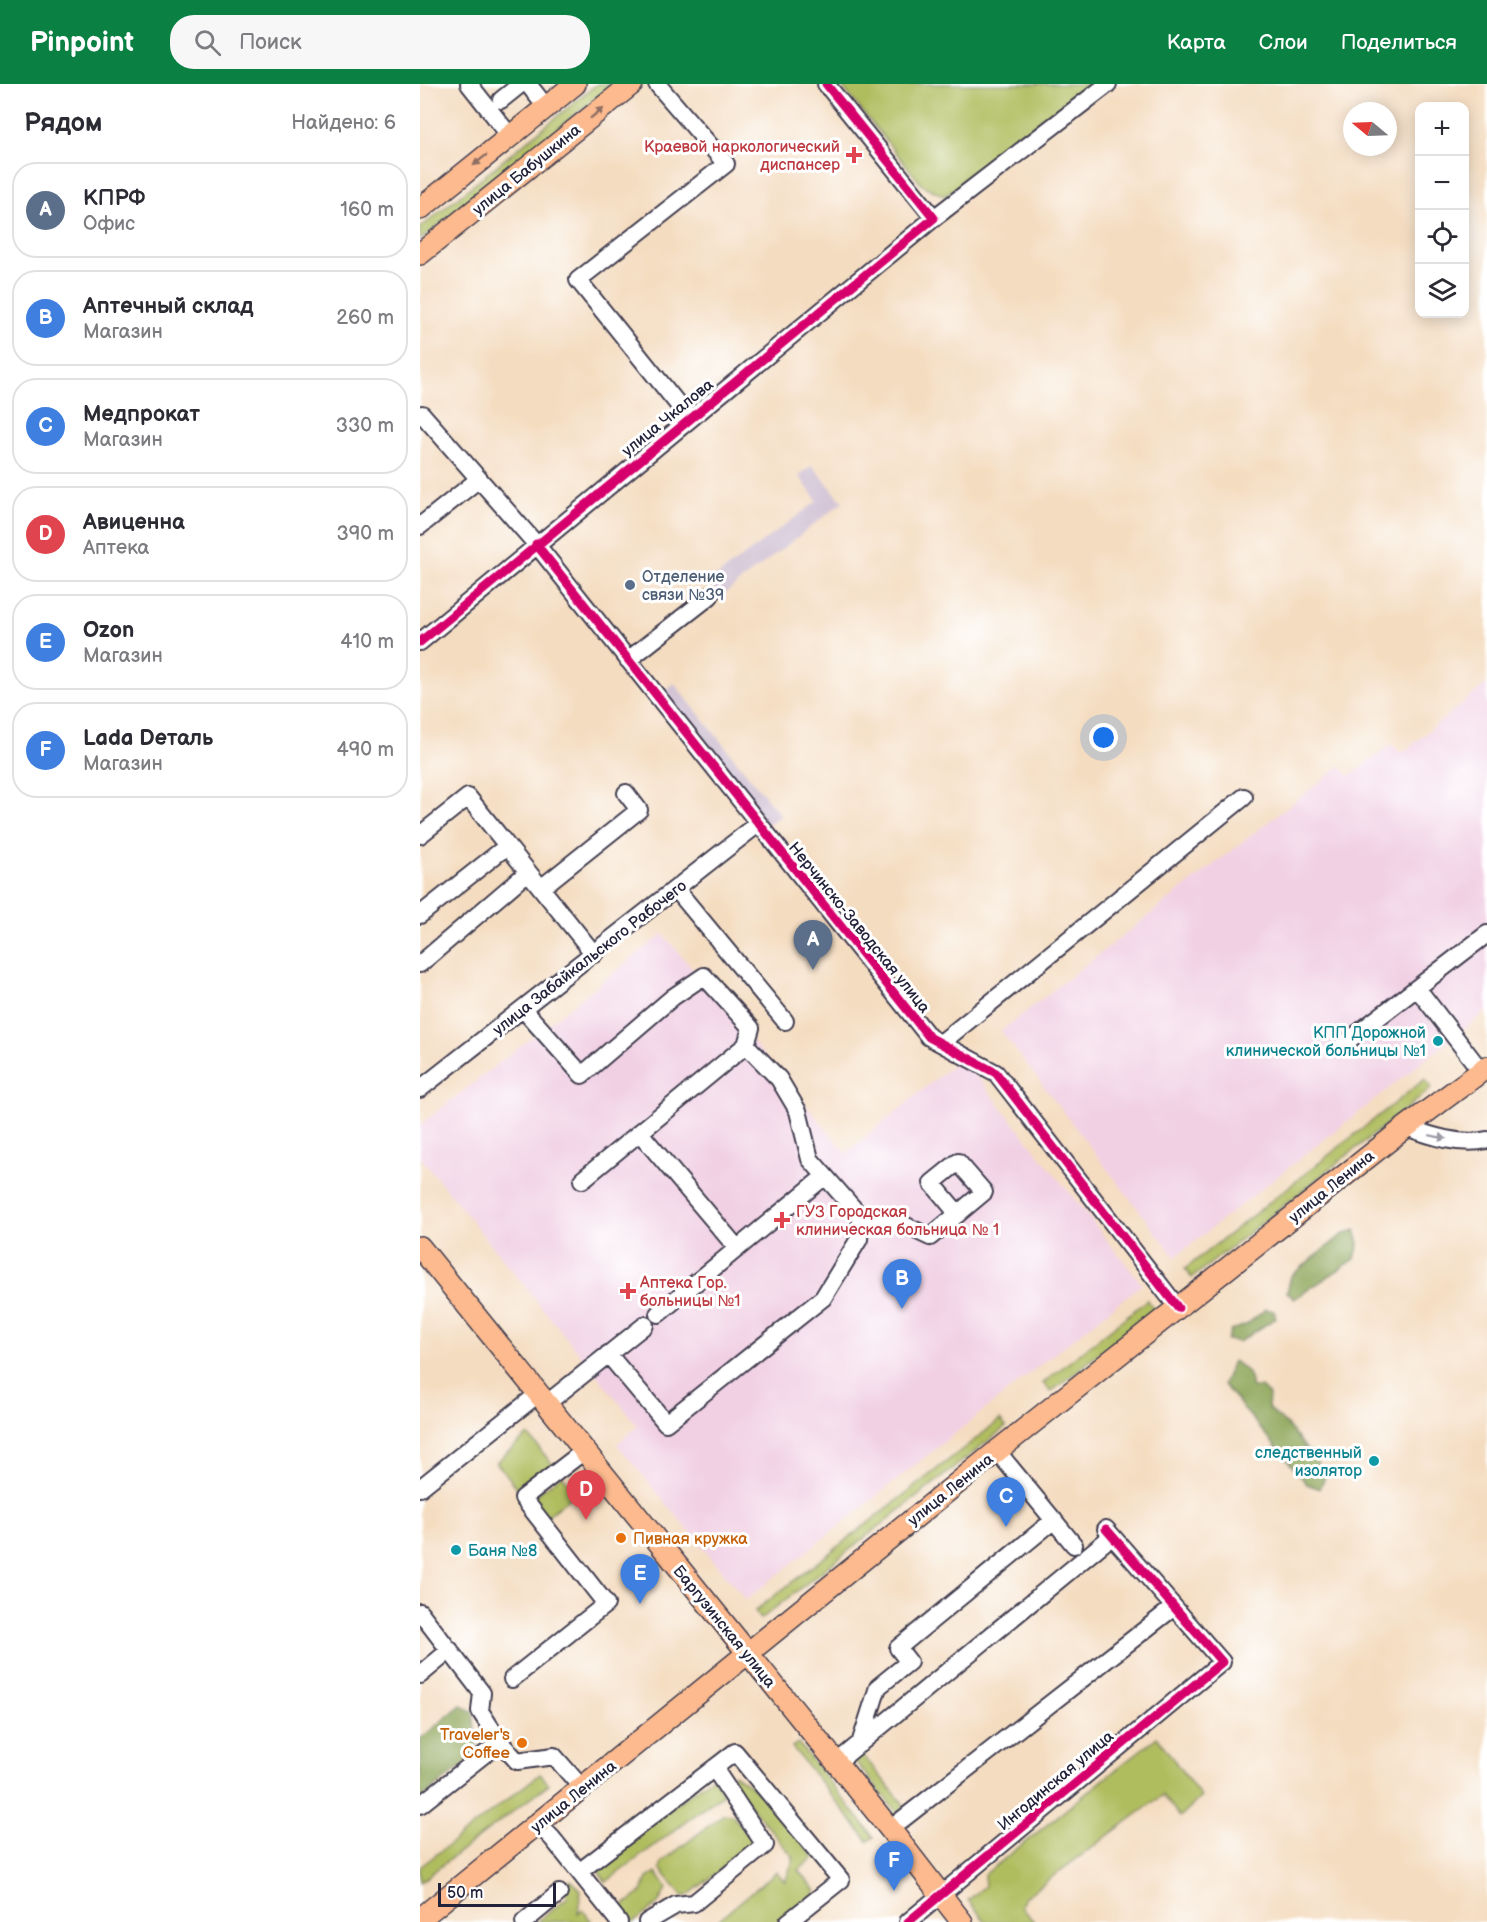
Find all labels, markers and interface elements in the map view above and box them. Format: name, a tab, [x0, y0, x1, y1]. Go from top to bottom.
search box	[170, 15, 590, 69]
text: Pinpoint	[30, 26, 134, 59]
icon: search	[191, 26, 224, 59]
text: Поиск	[239, 29, 302, 56]
text: Карта	[1167, 30, 1226, 55]
text: Слои	[1259, 30, 1308, 55]
text: Поделиться	[1341, 30, 1457, 55]
north arrow	[1343, 102, 1397, 156]
map controls	[1415, 102, 1469, 318]
button: +	[1415, 102, 1469, 156]
one-way arrow	[589, 107, 604, 119]
text: Рядом	[24, 108, 102, 139]
text: Найдено: 6	[291, 111, 396, 135]
street label: улица Бабушкина	[469, 120, 585, 220]
place label: Краевой наркологический диспансер	[644, 138, 840, 175]
marker: Краевой наркологический диспансер	[845, 146, 863, 164]
one-way arrow	[472, 154, 488, 167]
button: −	[1415, 156, 1469, 210]
text: КПРФ	[83, 185, 145, 212]
text: A	[39, 198, 52, 222]
text: 160 m	[340, 198, 394, 222]
button: locate	[1415, 210, 1469, 264]
text: Офис	[83, 212, 135, 236]
button: layers	[1415, 264, 1469, 318]
text: Аптечный склад	[83, 293, 253, 320]
text: B	[38, 306, 53, 330]
text: 260 m	[336, 306, 394, 330]
text: Магазин	[83, 320, 163, 344]
street label: улица Чкалова	[618, 375, 718, 461]
text: Медпрокат	[83, 401, 200, 428]
text: C	[38, 414, 53, 438]
text: 330 m	[336, 414, 394, 438]
text: Магазин	[83, 428, 163, 452]
text: Авиценна	[83, 509, 185, 536]
text: D	[39, 522, 52, 546]
text: 390 m	[336, 522, 394, 546]
text: Аптека	[83, 536, 149, 560]
place label: Отделение связи №39	[642, 568, 725, 605]
marker: Отделение связи №39	[623, 578, 637, 592]
text: Ozon	[83, 617, 134, 644]
text: E	[39, 630, 52, 654]
text: 410 m	[340, 630, 394, 654]
text: Магазин	[83, 644, 163, 668]
your location	[1089, 723, 1118, 752]
text: Lada Dеталь	[83, 725, 213, 752]
text: F	[39, 738, 52, 762]
text: 490 m	[337, 738, 394, 762]
text: Магазин	[83, 752, 163, 776]
street label: Нерчинско-Заводская улица	[784, 839, 934, 1018]
street label: улица Забайкальского Рабочего	[489, 877, 691, 1040]
pin: A	[794, 920, 832, 970]
place label: КПП Дорожной клинической больницы №1	[1226, 1024, 1426, 1061]
marker: КПП Дорожной клинической больницы №1	[1431, 1034, 1445, 1048]
one-way arrow	[1429, 1133, 1448, 1142]
street label: улица Ленина	[1285, 1147, 1379, 1227]
place label: ГУЗ Городская клиническая больница № 1	[796, 1203, 999, 1240]
marker: ГУЗ Городская клиническая больница № 1	[773, 1211, 791, 1229]
pin: B	[882, 1260, 922, 1309]
place label: Аптека Гор. больницы №1	[639, 1274, 741, 1311]
marker: Аптека Гор. больницы №1	[621, 1284, 635, 1298]
place label: следственный изолятор	[1255, 1444, 1362, 1481]
street label: улица Ленина	[904, 1450, 998, 1530]
marker: следственный изолятор	[1367, 1454, 1381, 1468]
pin: D	[566, 1470, 606, 1520]
pin: C	[986, 1478, 1026, 1527]
place label: Пивная кружка	[633, 1530, 748, 1549]
marker: Пивная кружка	[614, 1531, 628, 1545]
place label: Баня №8	[468, 1542, 537, 1561]
marker: Баня №8	[449, 1543, 463, 1557]
pin: E	[620, 1554, 660, 1604]
street label: Баргузинская улица	[669, 1562, 779, 1692]
place label: Traveler's Coffee	[440, 1726, 510, 1763]
street label: Ингодинская улица	[994, 1727, 1118, 1835]
marker: Traveler's Coffee	[515, 1736, 529, 1750]
street label: улица Ленина	[527, 1757, 621, 1837]
pin: F	[874, 1842, 914, 1891]
scale bar	[438, 1880, 556, 1908]
text: 50 m	[447, 1884, 483, 1903]

